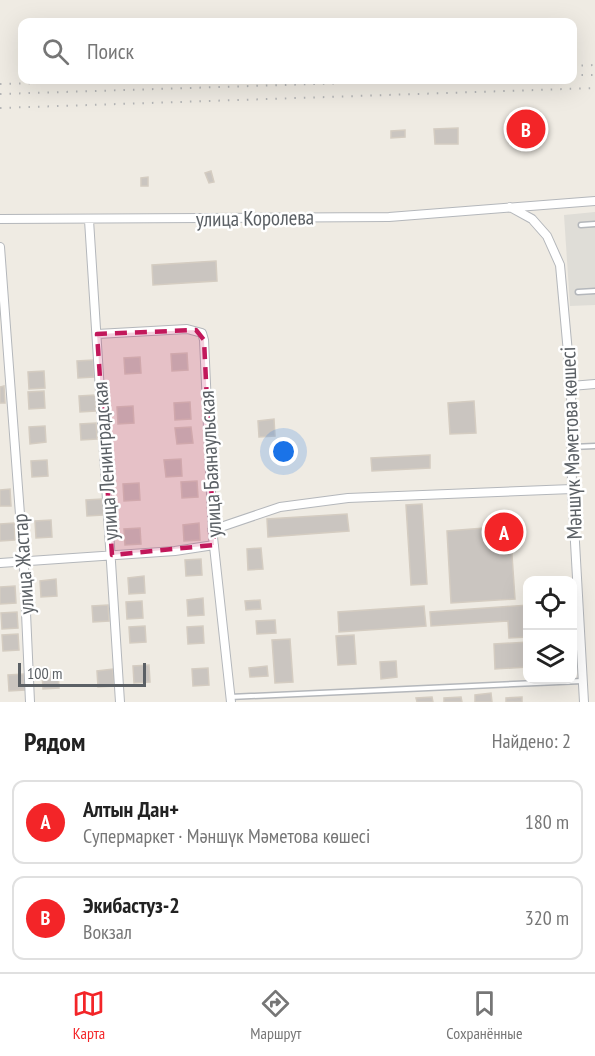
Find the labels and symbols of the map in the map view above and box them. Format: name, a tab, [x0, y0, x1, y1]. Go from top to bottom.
pin: B	[506, 106, 546, 152]
street label: улица Королева	[196, 203, 314, 233]
street label: Мәншүк Мәметова көшесі	[554, 346, 588, 540]
street label: улица Ленинградская	[86, 381, 124, 541]
street label: улица Баянаульская	[193, 390, 227, 538]
your location	[269, 437, 298, 466]
pin: A	[484, 510, 524, 554]
street label: улица Жастар	[6, 513, 40, 615]
scale bar	[18, 660, 146, 688]

